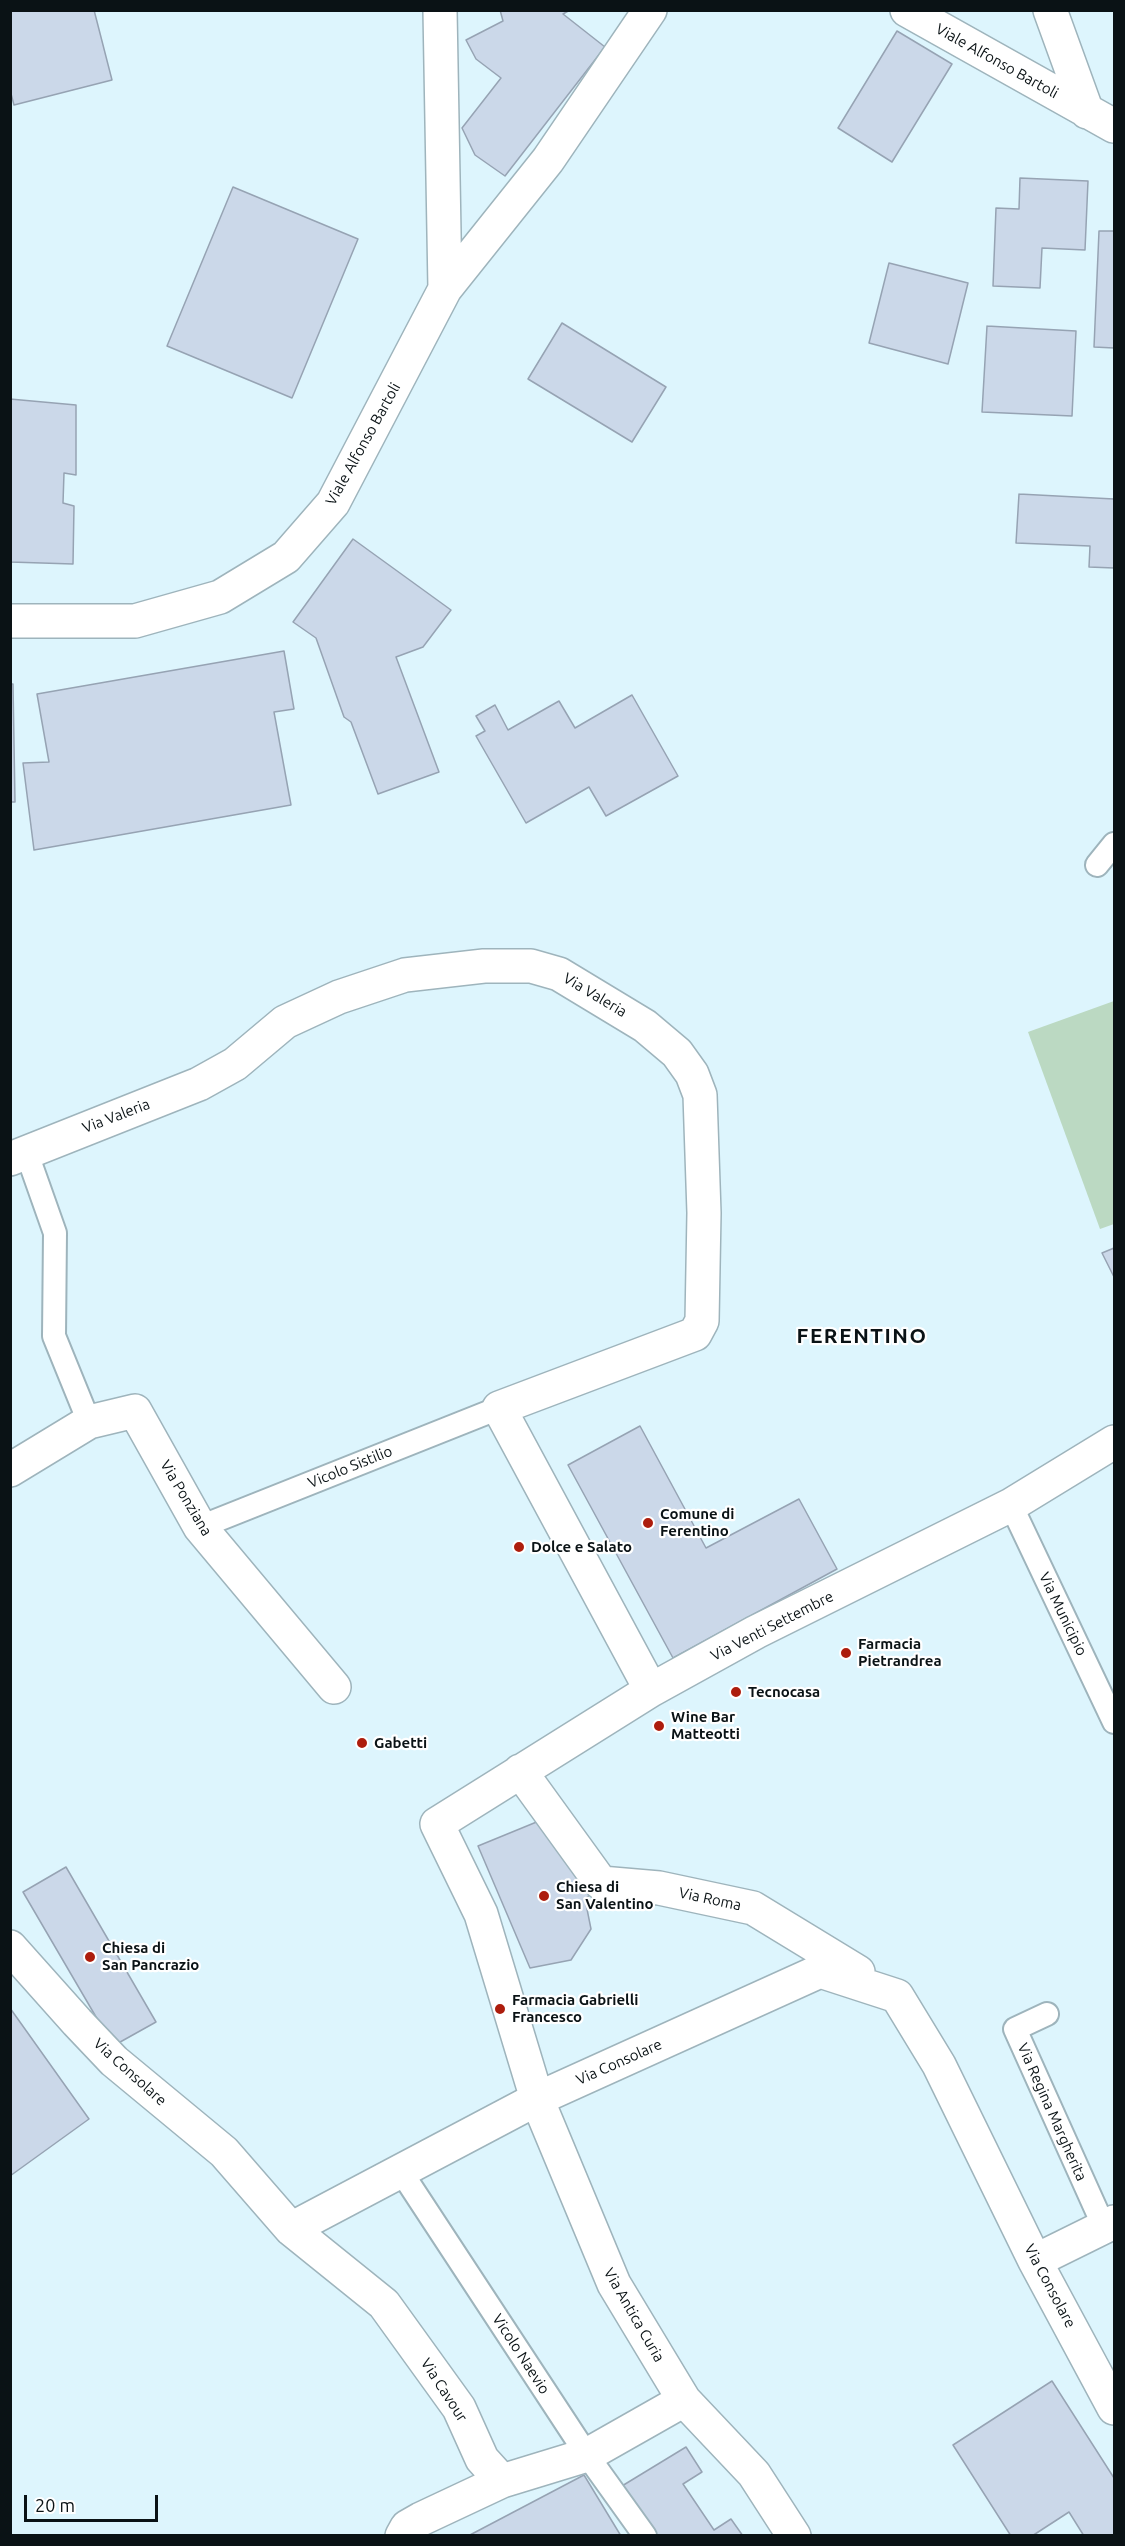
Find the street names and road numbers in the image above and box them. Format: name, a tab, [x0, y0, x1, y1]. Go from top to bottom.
street label: Viale Alfonso Bartoli	[932, 20, 1062, 102]
street label: Viale Alfonso Bartoli	[322, 379, 404, 509]
street label: Via Valeria	[560, 969, 630, 1021]
street label: Via Valeria	[80, 1095, 152, 1137]
street label: Vicolo Sistilio	[305, 1442, 395, 1492]
street label: Via Ponziana	[156, 1457, 216, 1539]
street label: Via Municipio	[1035, 1569, 1091, 1659]
street label: Via Venti Settembre	[708, 1587, 836, 1665]
street label: Via Roma	[677, 1884, 743, 1914]
street label: Via Consolare	[90, 2034, 170, 2110]
street label: Via Consolare	[573, 2035, 665, 2089]
street label: Via Regina Margherita	[1013, 2040, 1091, 2184]
street label: Via Consolare	[1020, 2241, 1080, 2331]
street label: Via Antica Curia	[600, 2265, 668, 2365]
street label: Vicolo Naevio	[488, 2311, 554, 2397]
street label: Via Cavour	[417, 2355, 471, 2425]

